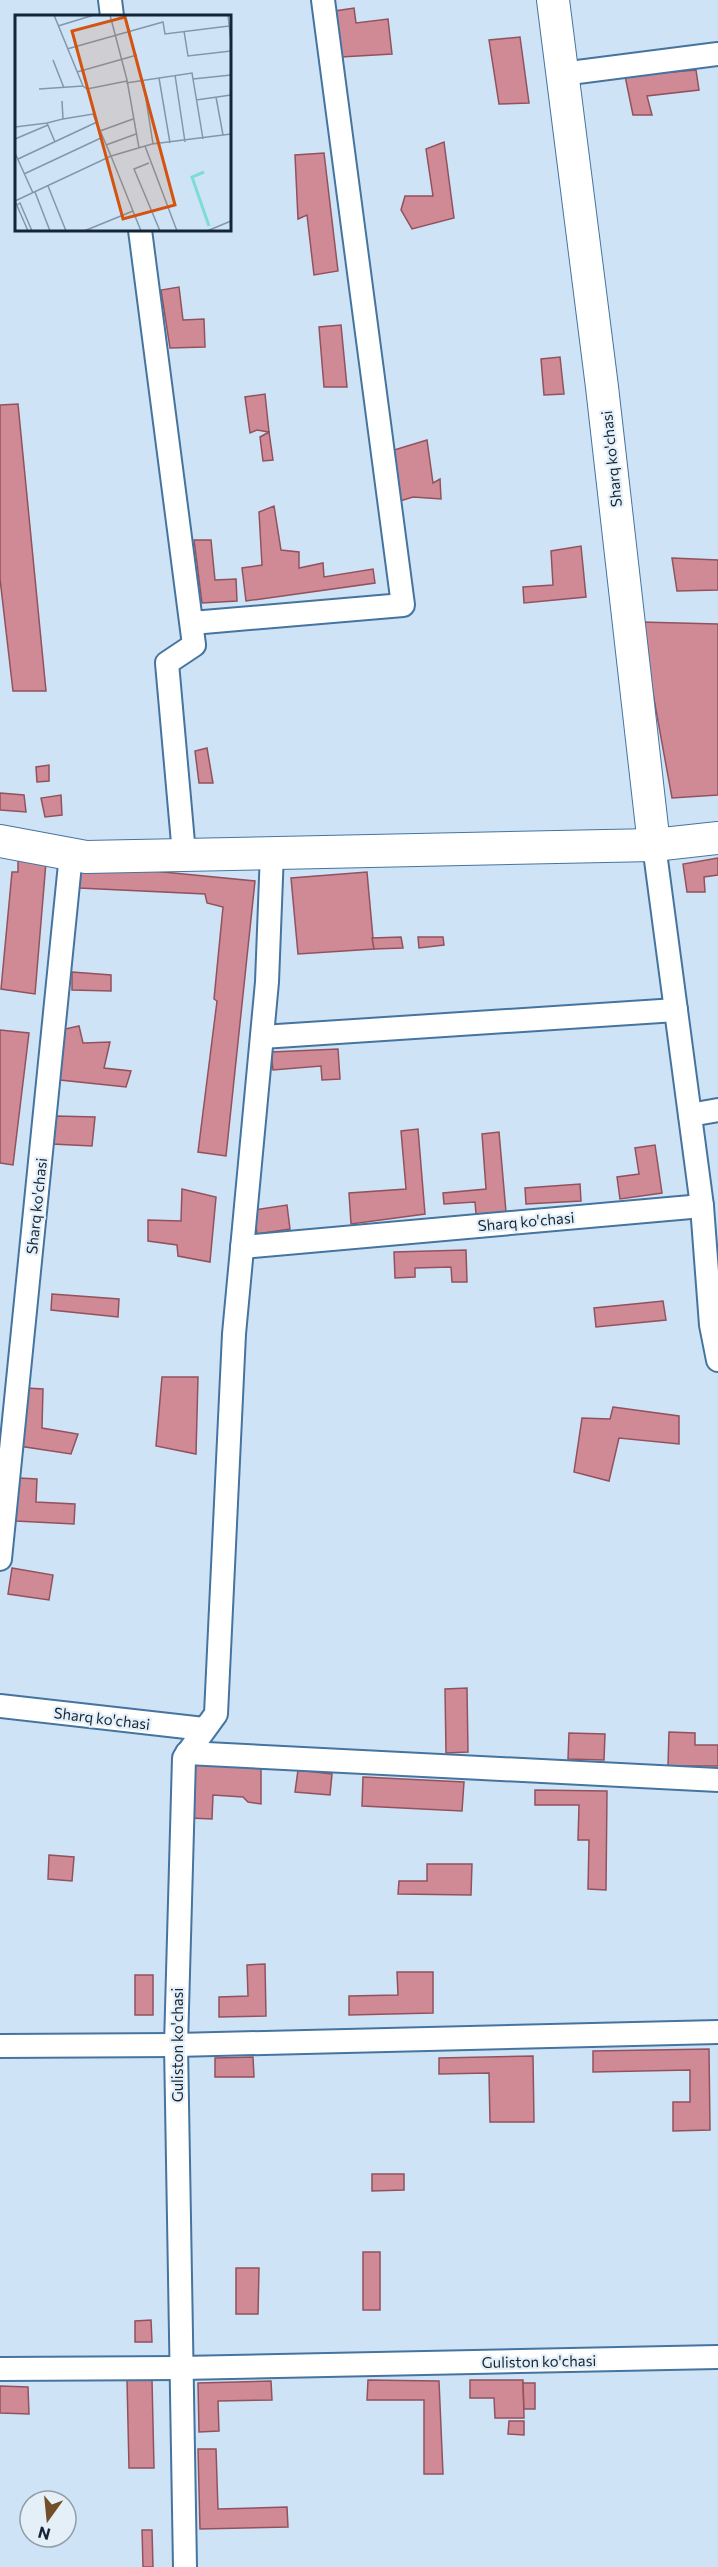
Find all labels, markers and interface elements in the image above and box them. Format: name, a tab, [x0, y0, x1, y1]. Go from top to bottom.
inset map	[15, 15, 231, 231]
street label: Sharq ko'chasi	[597, 410, 625, 508]
street label: Sharq ko'chasi	[22, 1157, 50, 1255]
street label: Sharq ko'chasi	[477, 1208, 575, 1234]
street label: Sharq ko'chasi	[53, 1703, 151, 1733]
street label: Guliston ko'chasi	[168, 1988, 186, 2102]
street label: Guliston ko'chasi	[482, 2351, 596, 2371]
north arrow	[18, 2489, 78, 2549]
text: N	[36, 2523, 52, 2545]

